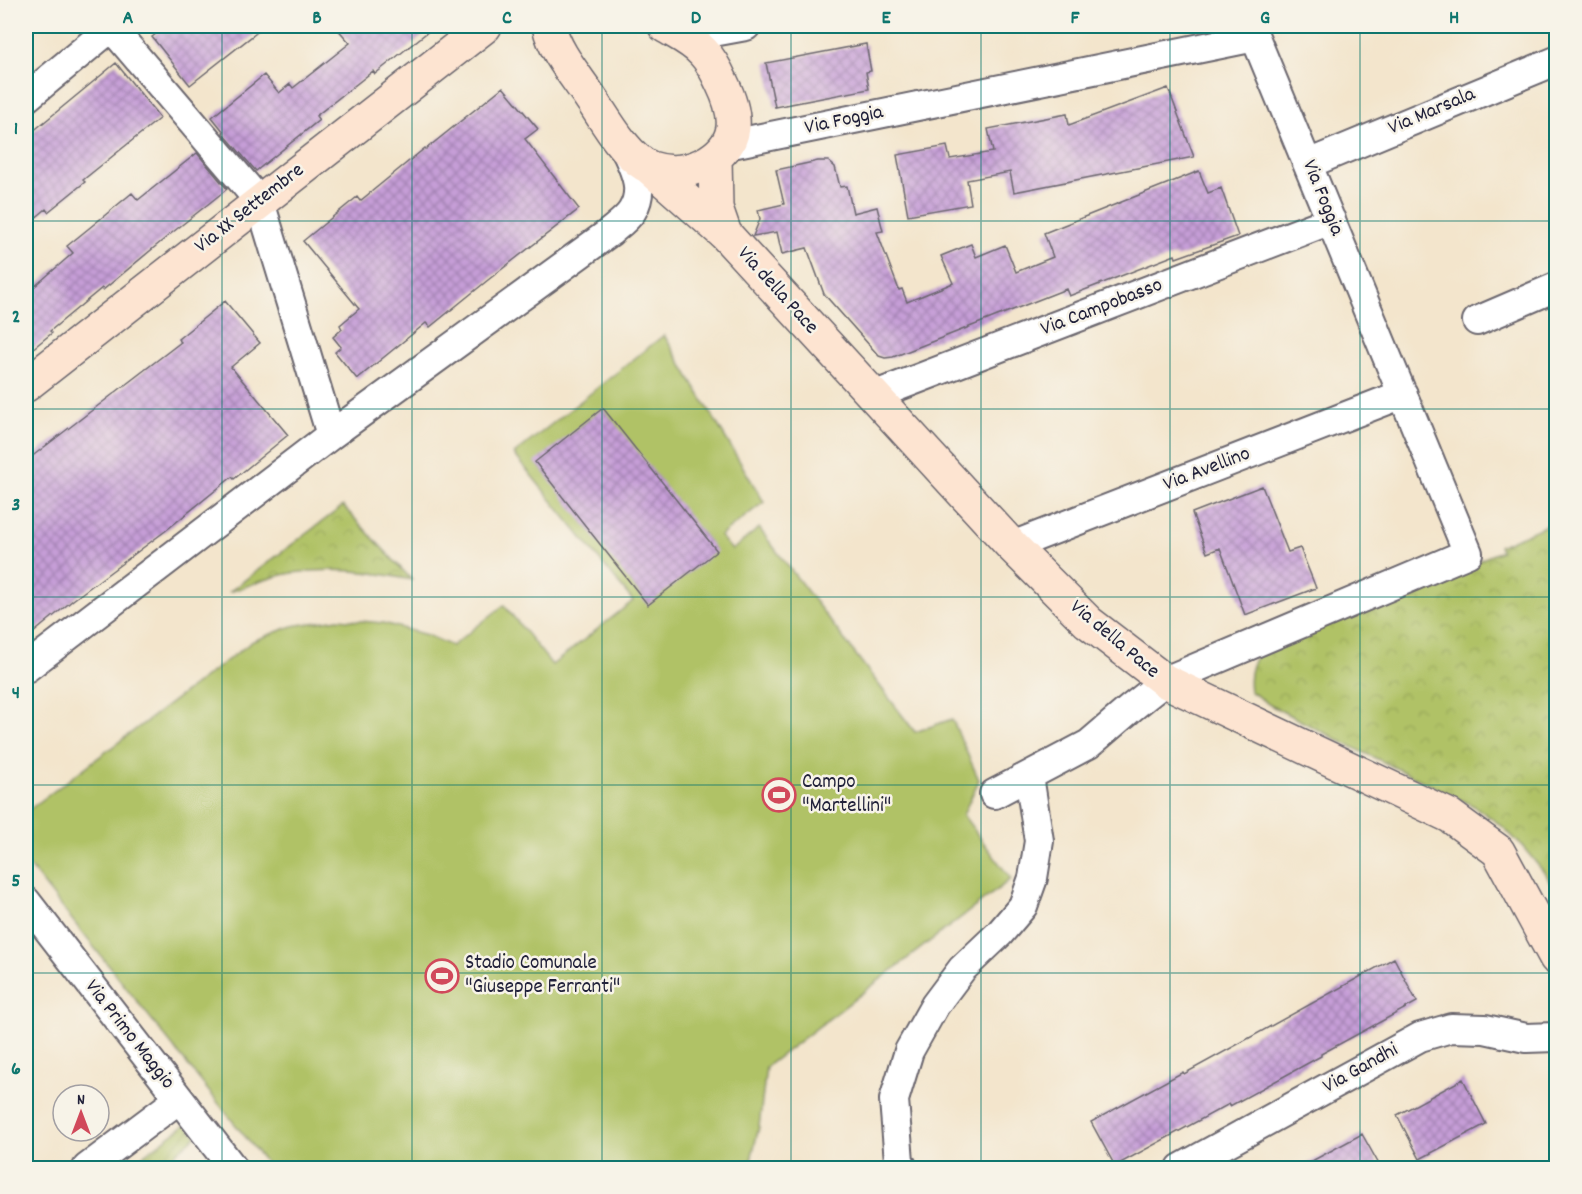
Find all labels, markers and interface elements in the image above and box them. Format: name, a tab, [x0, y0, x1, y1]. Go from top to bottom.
text: A	[123, 5, 134, 33]
text: B	[312, 5, 322, 33]
text: C	[502, 5, 512, 33]
text: D	[691, 5, 702, 33]
text: E	[881, 5, 891, 33]
text: F	[1071, 5, 1081, 33]
text: G	[1260, 5, 1270, 33]
text: H	[1449, 5, 1459, 33]
street label: Via Marsala	[1384, 80, 1481, 144]
street label: Via Foggia	[802, 98, 887, 144]
text: 1	[14, 116, 18, 144]
street label: Via Foggia	[1293, 156, 1351, 241]
street label: Via XX Settembre	[189, 157, 311, 261]
street label: Via della Pace	[729, 240, 825, 342]
street label: Via Campobasso	[1037, 271, 1167, 345]
text: 2	[12, 304, 20, 332]
street label: Via Avellino	[1159, 440, 1255, 500]
text: 3	[12, 492, 20, 520]
street label: Via della Pace	[1062, 593, 1166, 687]
text: 4	[12, 680, 20, 708]
place label: Campo "Martellini"	[802, 768, 891, 822]
sports icon: Campo "Martellini"	[761, 777, 797, 813]
text: 5	[11, 868, 21, 896]
place label: Stadio Comunale "Giuseppe Ferranti"	[465, 949, 620, 1003]
sports icon: Stadio Comunale "Giuseppe Ferranti"	[424, 958, 460, 994]
street label: Via Primo Maggio	[77, 974, 181, 1096]
street label: Via Gandhi	[1318, 1036, 1404, 1102]
text: 6	[11, 1056, 21, 1084]
north arrow	[51, 1083, 111, 1143]
text: N	[77, 1089, 85, 1112]

